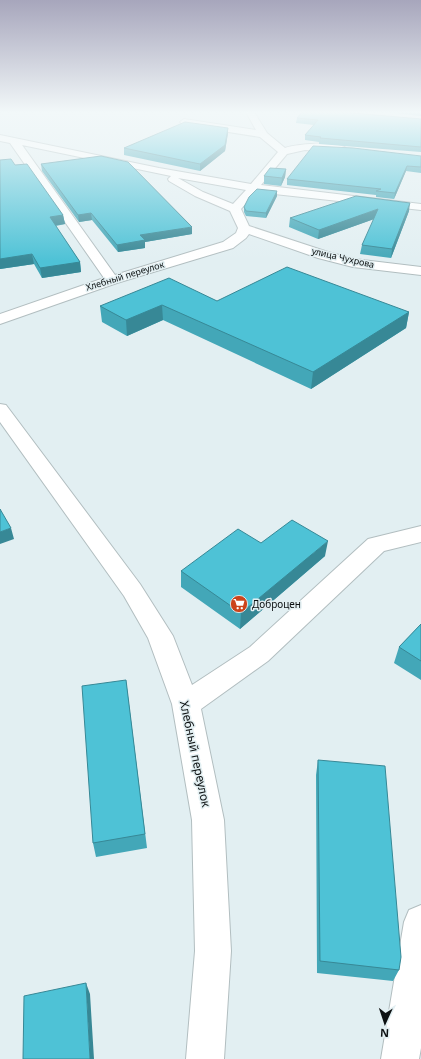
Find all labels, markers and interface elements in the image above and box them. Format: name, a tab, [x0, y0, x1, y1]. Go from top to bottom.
street label: улица Чухрова	[310, 244, 376, 271]
street label: Хлебный переулок	[84, 257, 166, 294]
supermarket icon: Доброцен	[229, 594, 249, 614]
place label: Доброцен	[252, 597, 301, 611]
street label: Хлебный переулок	[176, 699, 215, 809]
north arrow	[365, 1003, 405, 1043]
text: N	[380, 1026, 389, 1041]

